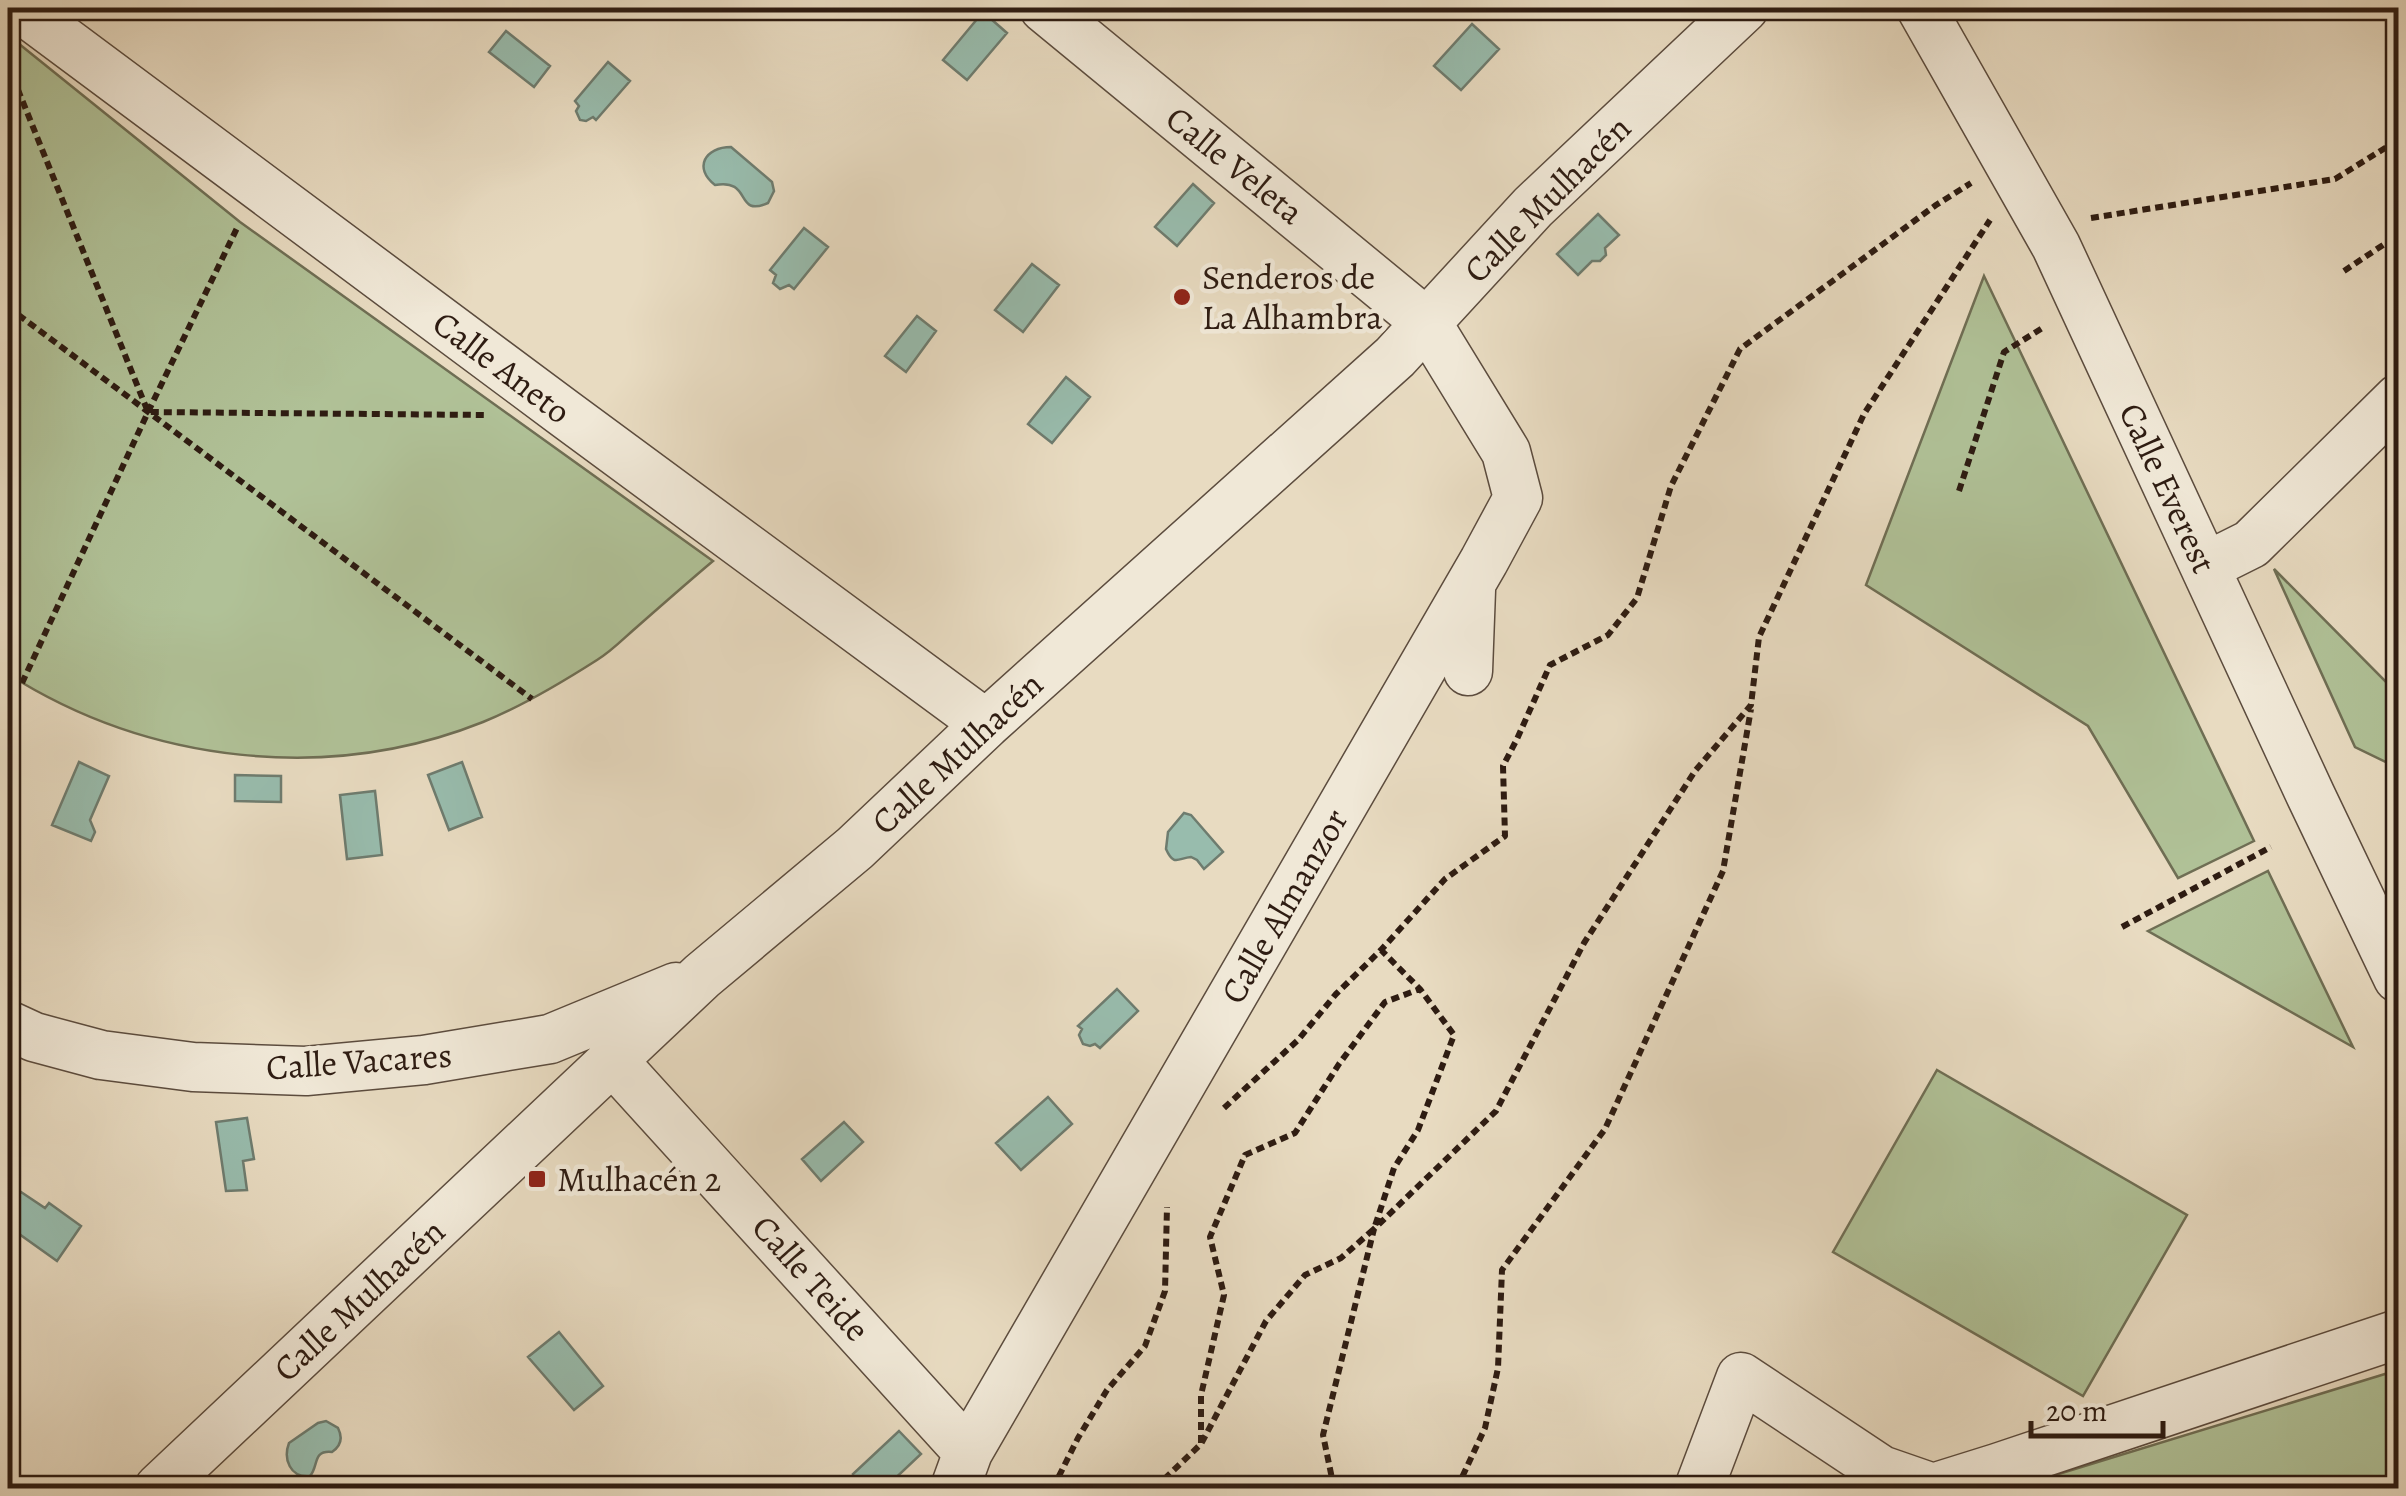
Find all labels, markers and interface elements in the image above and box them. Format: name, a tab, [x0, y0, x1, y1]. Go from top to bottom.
street label: Calle Veleta	[1156, 95, 1315, 236]
street label: Calle Mulhacén	[1453, 105, 1641, 293]
place label: Senderos de La Alhambra	[1202, 253, 1383, 341]
marker: Senderos de La Alhambra	[1171, 286, 1193, 308]
street label: Calle Aneto	[423, 299, 581, 435]
street label: Calle Everest	[2108, 395, 2228, 581]
street label: Calle Mulhacén	[861, 661, 1053, 845]
street label: Calle Almanzor	[1209, 800, 1359, 1012]
street label: Calle Vacares	[264, 1031, 454, 1091]
place label: Mulhacén 2	[557, 1155, 721, 1203]
marker: Mulhacén 2	[526, 1168, 548, 1190]
street label: Calle Teide	[741, 1204, 881, 1352]
street label: Calle Mulhacén	[263, 1208, 455, 1392]
scale bar	[2031, 1376, 2164, 1438]
text: 20 m	[2046, 1391, 2107, 1431]

